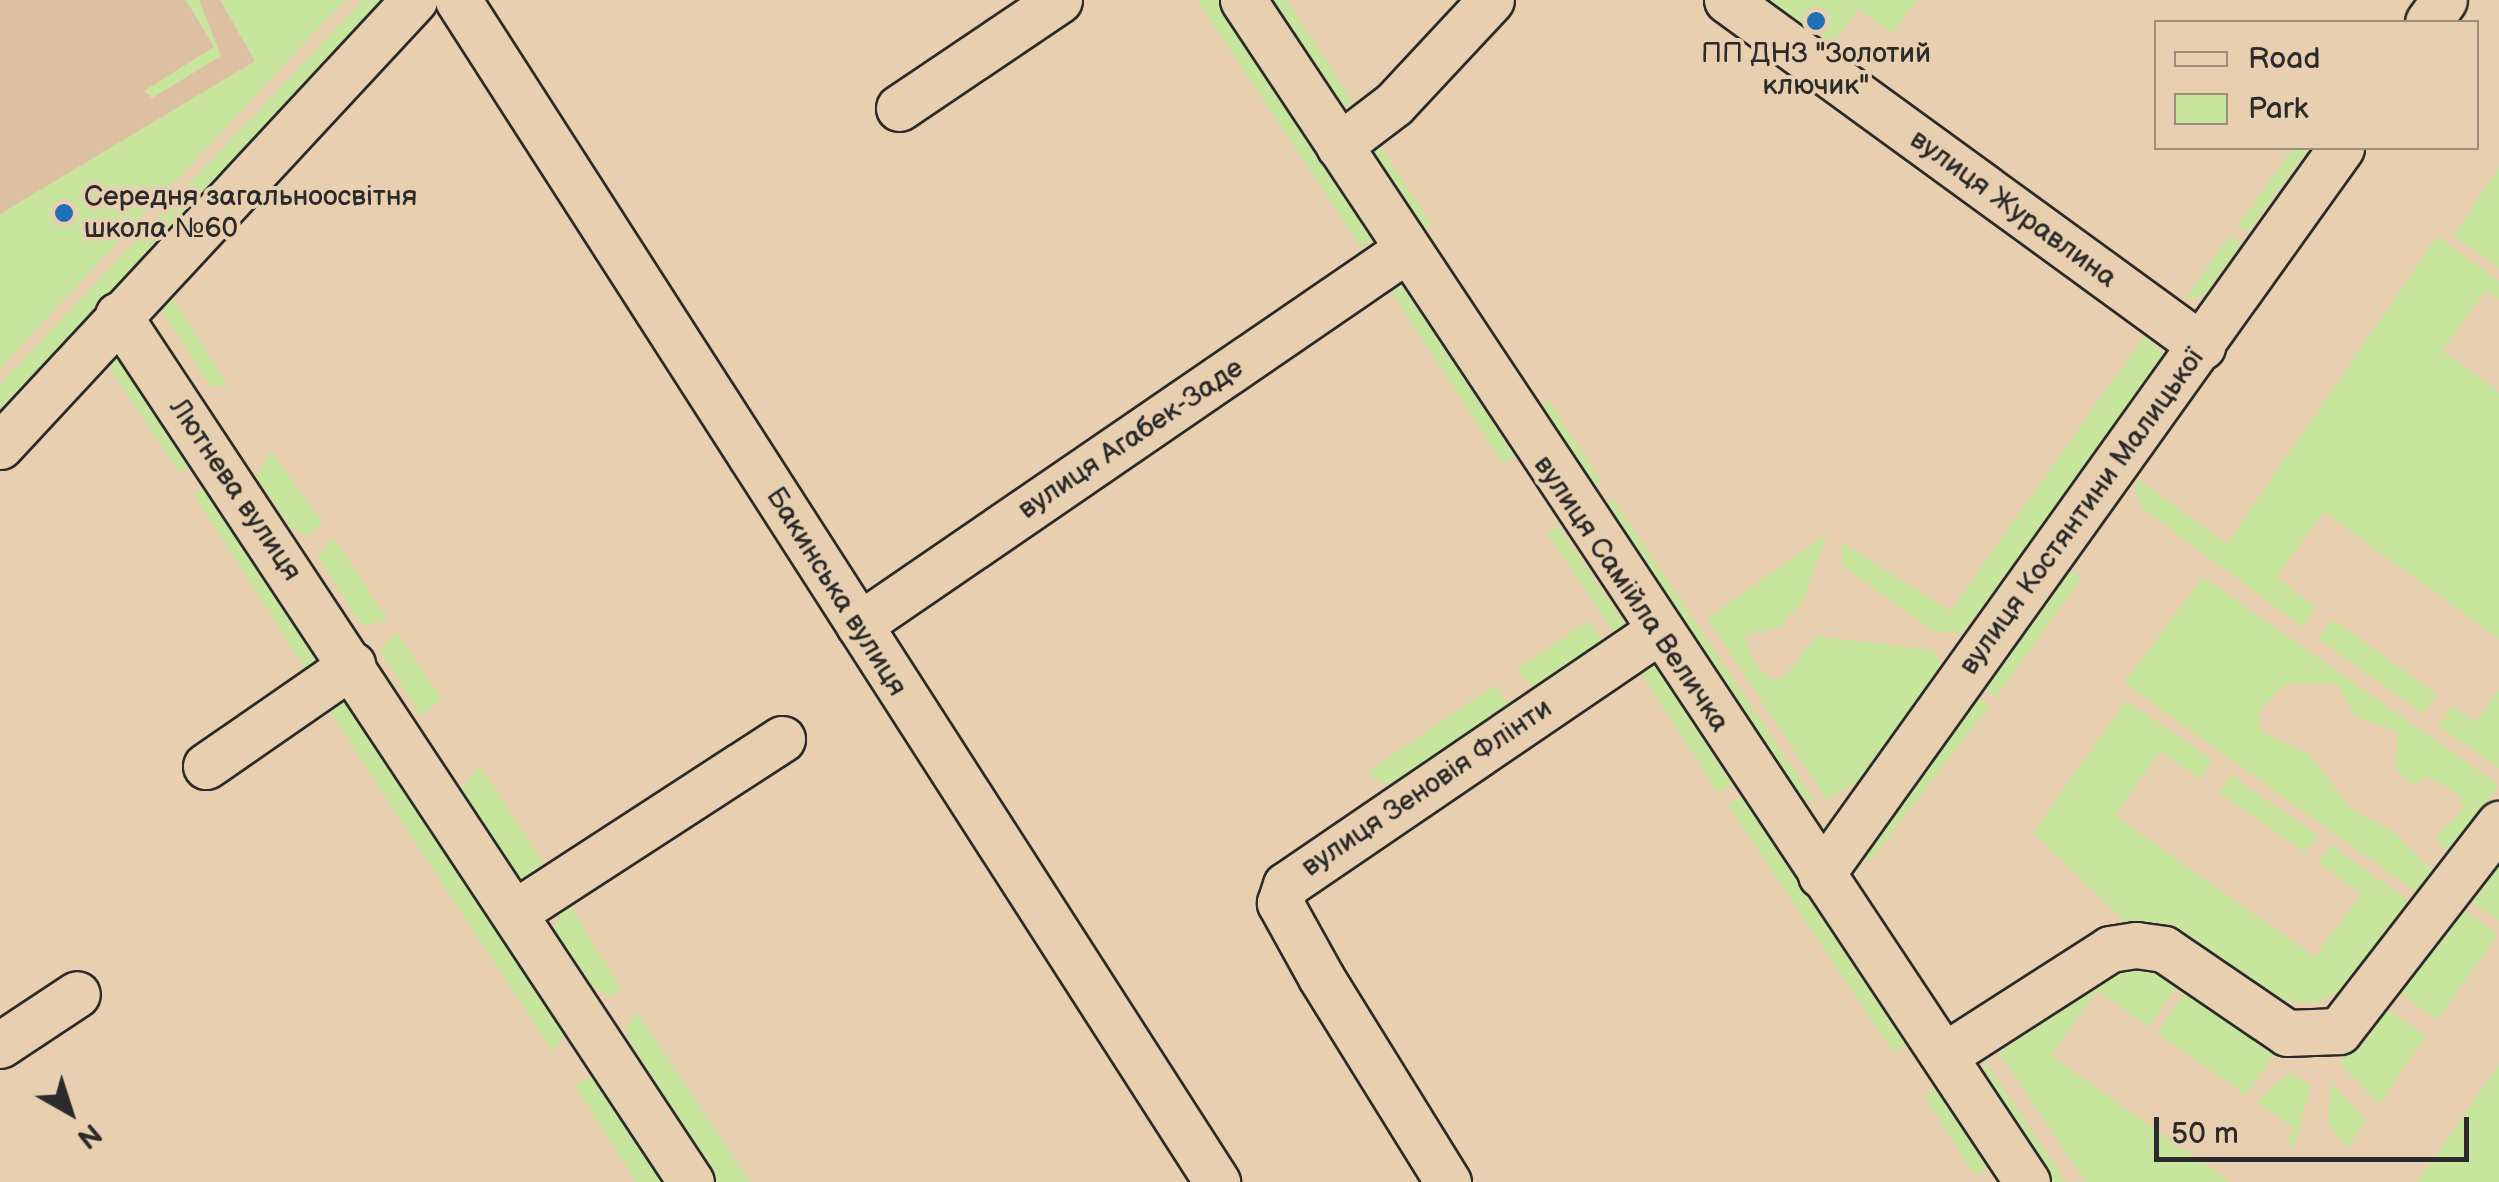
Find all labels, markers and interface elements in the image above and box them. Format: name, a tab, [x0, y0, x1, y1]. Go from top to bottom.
marker: ПП ДНЗ "Золотий ключик"	[1805, 10, 1827, 32]
legend	[2154, 20, 2479, 150]
place label: ПП ДНЗ "Золотий ключик"	[1701, 37, 1931, 103]
text: Road	[2248, 41, 2321, 77]
text: Park	[2248, 91, 2308, 127]
street label: вулиця Журавлина	[1903, 123, 2123, 295]
place label: Середня загальноосвітня школа №60	[84, 180, 417, 246]
marker: Середня загальноосвітня школа №60	[53, 202, 75, 224]
street label: вулиця Костянтини Малицької	[1952, 342, 2212, 682]
street label: вулиця Агабек-Заде	[1012, 351, 1250, 527]
street label: Лютнева вулиця	[162, 393, 308, 587]
street label: вулиця Самійла Величка	[1526, 450, 1736, 738]
street label: Бакинська вулиця	[758, 482, 914, 702]
street label: вулиця Зеновія Флінти	[1295, 692, 1559, 884]
north arrow	[20, 1062, 120, 1162]
scale bar	[2159, 1097, 2474, 1159]
text: N	[71, 1116, 108, 1155]
text: 50 m	[2171, 1116, 2239, 1152]

